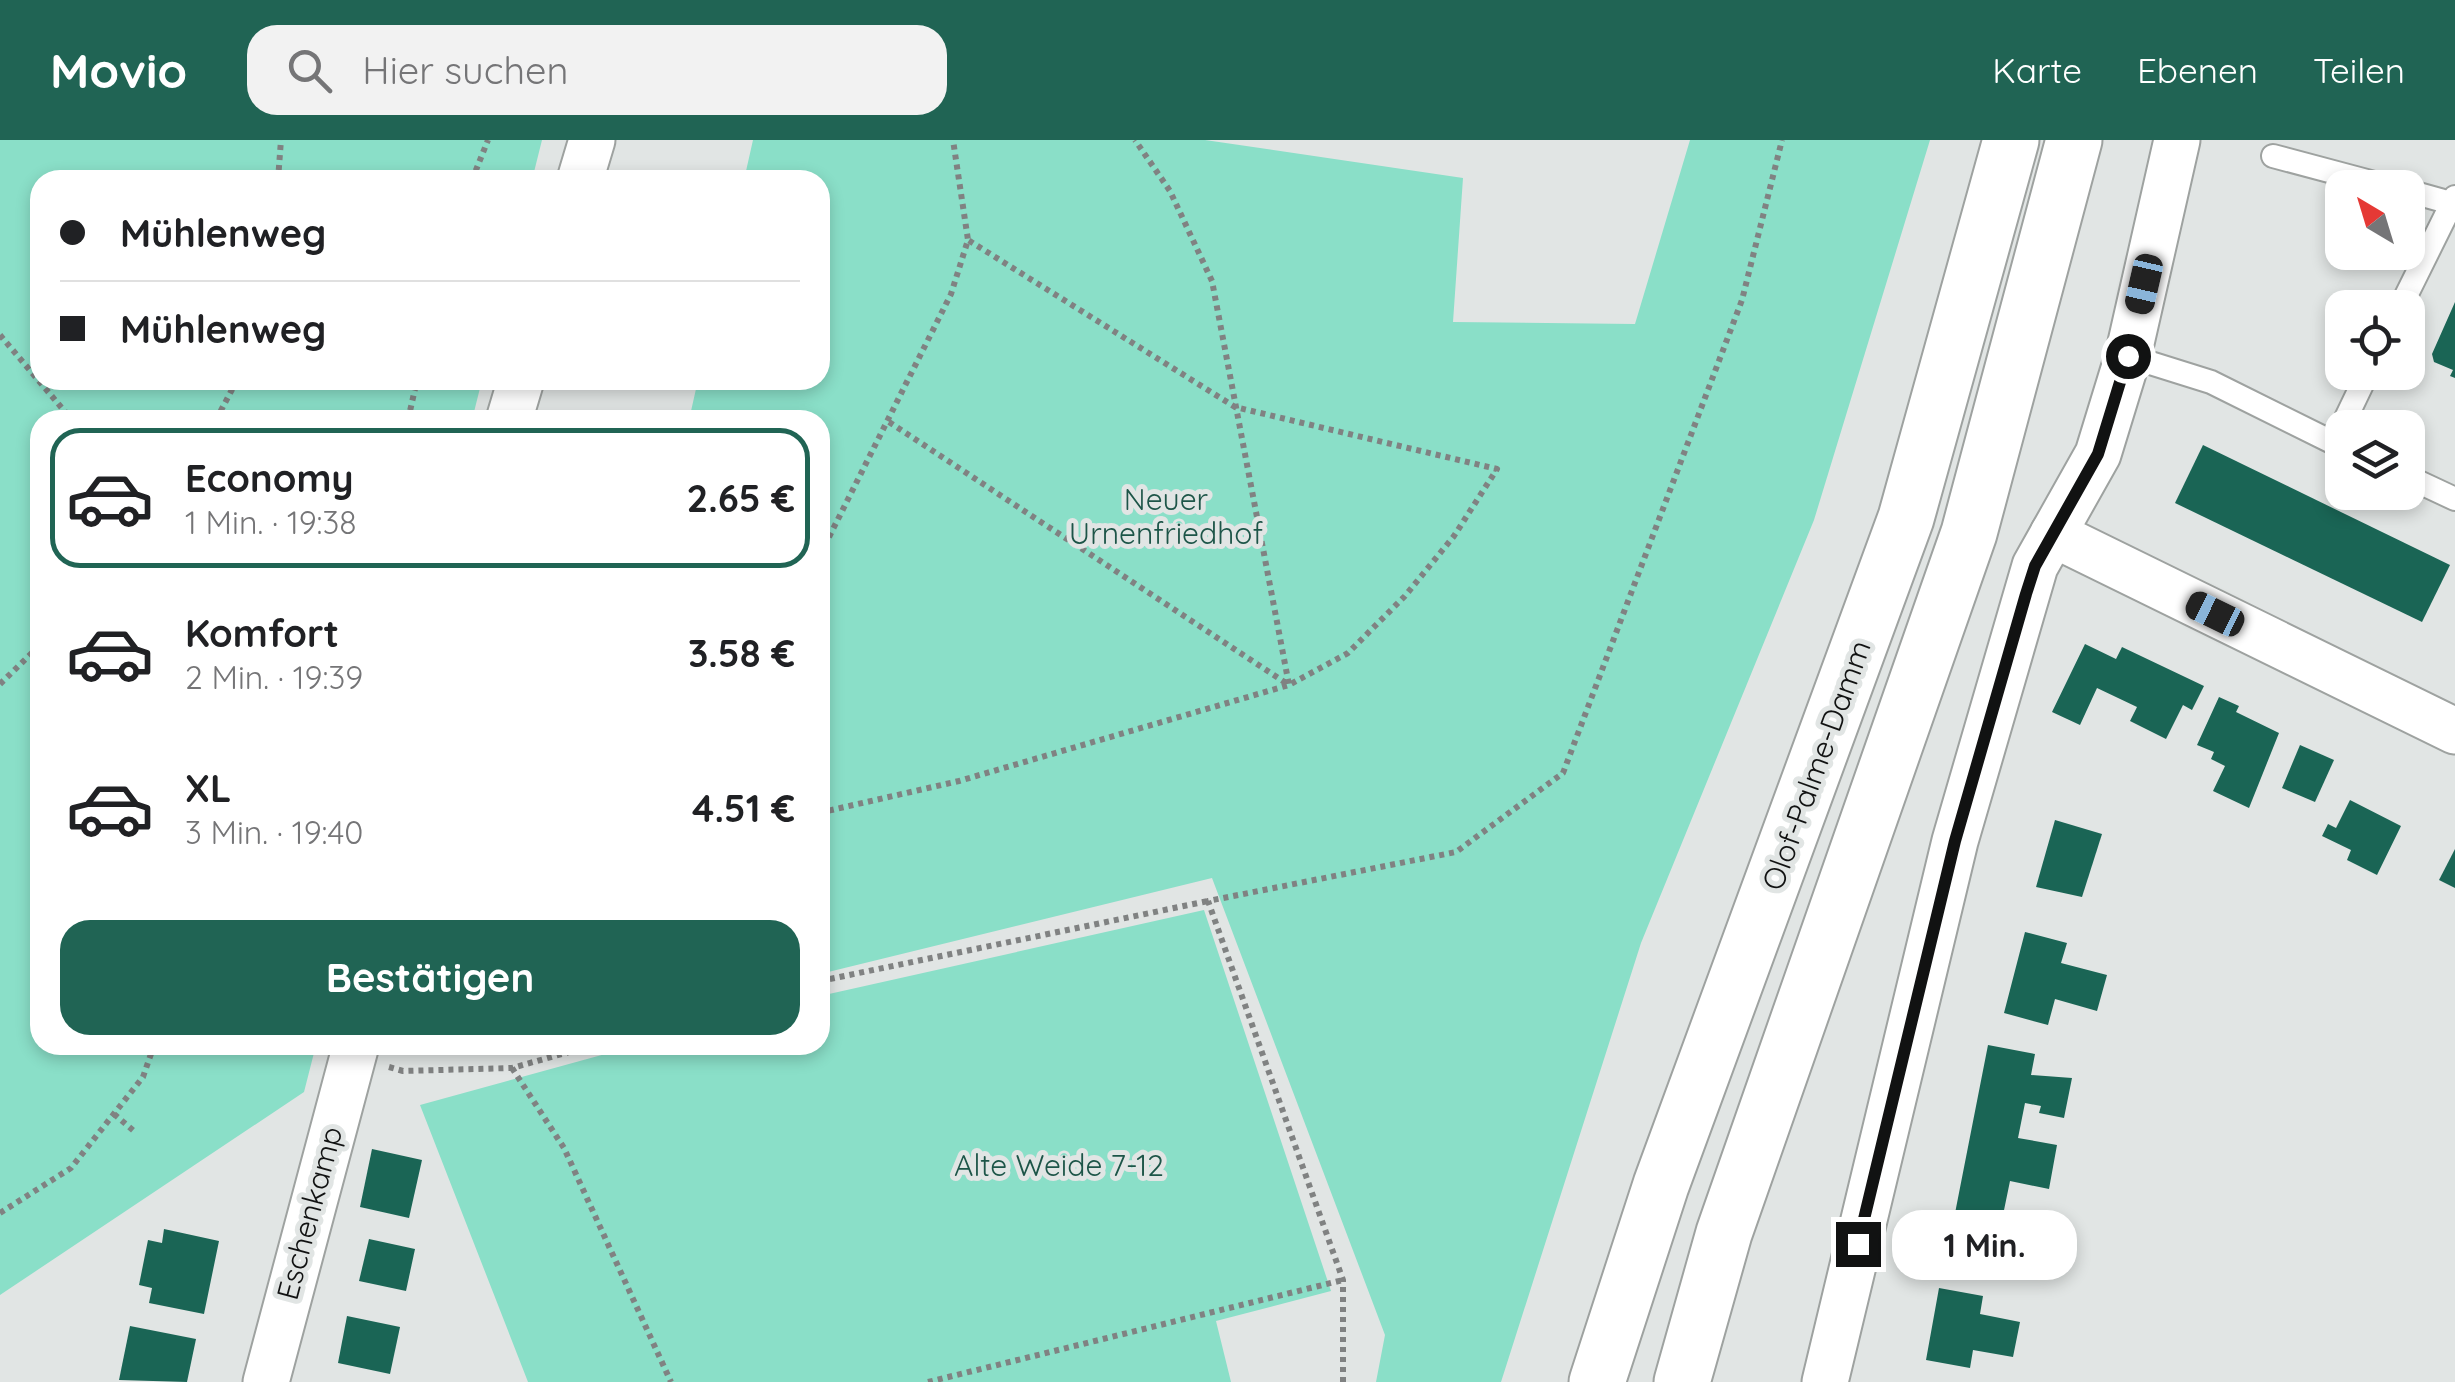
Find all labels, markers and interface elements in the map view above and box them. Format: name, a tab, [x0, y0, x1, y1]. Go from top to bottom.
search box	[247, 25, 947, 115]
text: Movio	[50, 40, 187, 100]
icon: search	[282, 43, 337, 98]
text: Hier suchen	[362, 46, 568, 94]
text: Karte	[1992, 48, 2082, 92]
text: Ebenen	[2137, 48, 2258, 92]
text: Teilen	[2313, 48, 2405, 92]
north arrow	[2325, 170, 2425, 270]
map controls	[2325, 170, 2425, 510]
text: Mühlenweg	[120, 209, 326, 257]
car	[2123, 251, 2165, 317]
button: locate	[2325, 290, 2425, 390]
text: Mühlenweg	[120, 305, 326, 353]
route start	[2106, 334, 2151, 379]
button: layers	[2325, 410, 2425, 510]
icon: car	[65, 453, 155, 543]
text: Economy	[185, 454, 354, 502]
text: 2.65 €	[687, 474, 795, 522]
park label: Neuer Urnenfriedhof	[1069, 480, 1263, 552]
text: 1 Min. · 19:38	[185, 502, 357, 542]
car	[2181, 587, 2249, 641]
icon: car	[65, 608, 155, 698]
text: Komfort	[185, 609, 339, 657]
text: 3.58 €	[688, 629, 795, 677]
street label: Olof-Palme-Damm	[1753, 635, 1879, 895]
text: 2 Min. · 19:39	[185, 657, 363, 697]
icon: car	[65, 763, 155, 853]
text: XL	[185, 764, 231, 812]
text: 4.51 €	[692, 784, 795, 832]
text: 3 Min. · 19:40	[185, 812, 363, 852]
button: Bestätigen	[60, 920, 800, 1035]
street label: Eschenkamp	[268, 1122, 350, 1304]
park label: Alte Weide 7-12	[954, 1146, 1164, 1184]
callout: 1 Min.	[1893, 1209, 2078, 1279]
route end	[1836, 1222, 1881, 1267]
text: 1 Min.	[1943, 1225, 2026, 1265]

